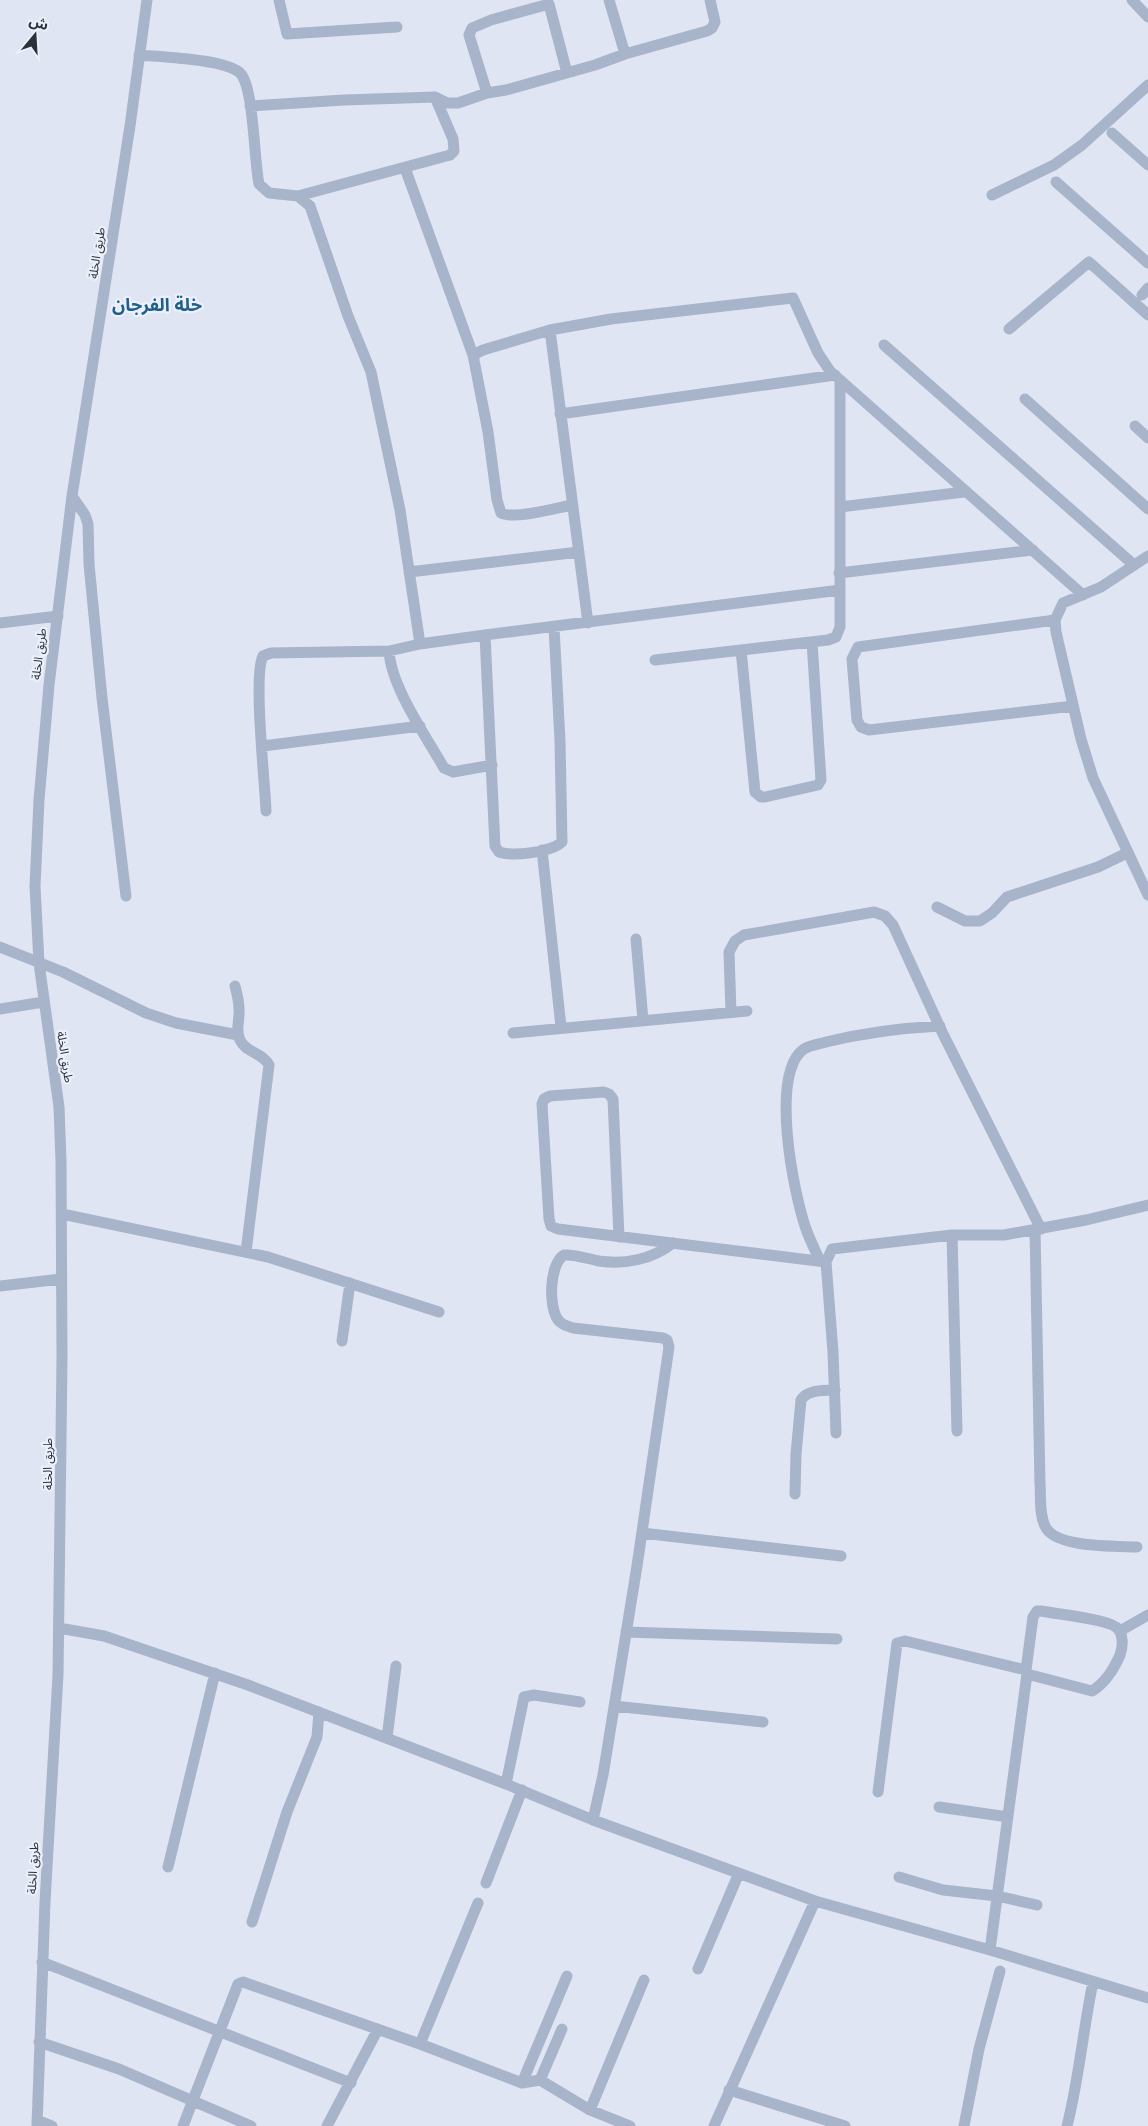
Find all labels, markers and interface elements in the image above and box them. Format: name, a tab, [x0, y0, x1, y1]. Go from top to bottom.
north arrow	[10, 10, 60, 60]
text: ش	[27, 11, 51, 34]
street label: طريق الخلة	[85, 226, 109, 280]
district label: خلة الفرجان	[112, 293, 202, 316]
street label: طريق الخلة	[28, 627, 50, 681]
street label: طريق الخلة	[53, 1030, 77, 1084]
street label: طريق الخلة	[40, 1438, 56, 1490]
street label: طريق الخلة	[24, 1842, 42, 1894]

